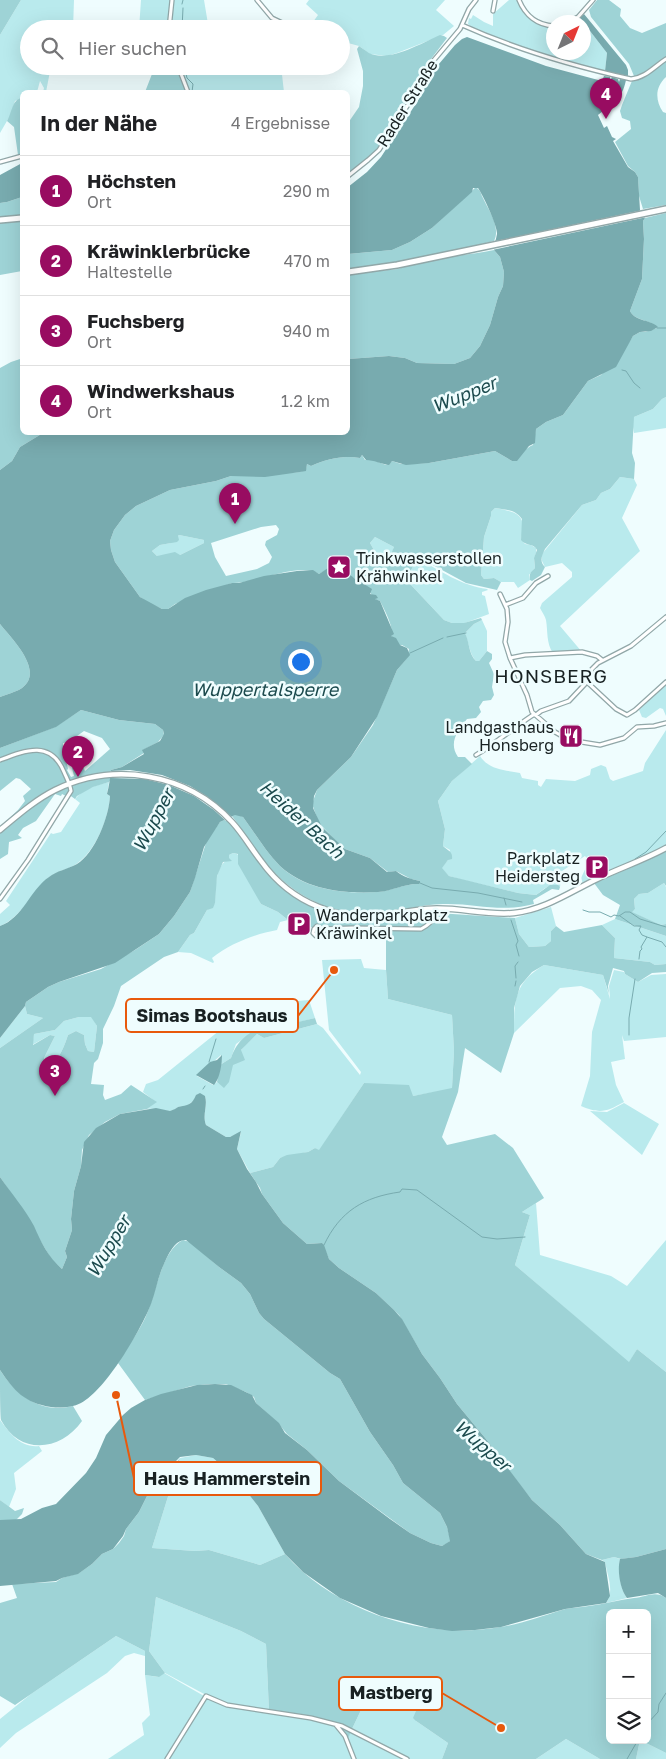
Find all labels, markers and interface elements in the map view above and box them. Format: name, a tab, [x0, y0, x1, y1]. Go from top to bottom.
north arrow	[546, 15, 591, 60]
search box	[20, 20, 350, 75]
icon: search	[38, 34, 66, 62]
text: Hier suchen	[78, 36, 187, 59]
street label: Rader Straße	[372, 56, 442, 150]
pin: 4	[590, 78, 622, 119]
text: In der Nähe	[40, 110, 157, 136]
text: 4 Ergebnisse	[231, 113, 330, 133]
text: Höchsten	[87, 169, 176, 192]
text: 1	[52, 181, 60, 201]
text: 290 m	[283, 181, 330, 201]
text: Ort	[87, 192, 112, 212]
text: Kräwinklerbrücke	[87, 239, 250, 262]
text: 2	[51, 251, 61, 271]
text: 470 m	[284, 251, 330, 271]
text: Haltestelle	[87, 262, 172, 282]
text: Fuchsberg	[87, 309, 184, 332]
text: 3	[51, 321, 61, 341]
text: 940 m	[282, 321, 330, 341]
text: Ort	[87, 332, 112, 352]
water label: Wupper	[429, 370, 502, 417]
text: Windwerkshaus	[87, 379, 235, 402]
text: 4	[51, 391, 61, 411]
text: 1.2 km	[281, 391, 330, 411]
text: Ort	[87, 402, 112, 422]
pin: 1	[219, 483, 251, 524]
place label: Trinkwasserstollen Krähwinkel	[356, 548, 502, 586]
place icon: Trinkwasserstollen Krähwinkel	[326, 554, 352, 580]
your location	[288, 649, 314, 675]
district label: HONSBERG	[494, 664, 608, 687]
water label: Wuppertalsperre	[192, 678, 340, 700]
place label: Landgasthaus Honsberg	[445, 717, 554, 755]
restaurant icon: Landgasthaus Honsberg	[558, 723, 584, 749]
pin: 2	[62, 736, 94, 777]
water label: Heider Bach	[256, 776, 349, 863]
water label: Wupper	[127, 782, 180, 855]
place label: Parkplatz Heidersteg	[495, 848, 580, 886]
parking icon: Parkplatz Heidersteg	[584, 854, 610, 880]
place label: Wanderparkplatz Kräwinkel	[316, 905, 448, 943]
parking icon: Wanderparkplatz Kräwinkel	[286, 911, 312, 937]
callout: Simas Bootshaus	[126, 999, 298, 1032]
text: Simas Bootshaus	[136, 1004, 288, 1026]
pin: 3	[39, 1055, 71, 1096]
water label: Wupper	[81, 1209, 136, 1281]
water label: Wupper	[450, 1415, 518, 1477]
callout: Haus Hammerstein	[134, 1462, 321, 1495]
text: Haus Hammerstein	[144, 1467, 310, 1489]
map controls	[606, 1609, 651, 1744]
button: +	[606, 1609, 651, 1654]
button: −	[606, 1654, 651, 1699]
callout: Mastberg	[339, 1677, 442, 1710]
text: Mastberg	[349, 1681, 433, 1703]
button: layers	[606, 1699, 651, 1744]

